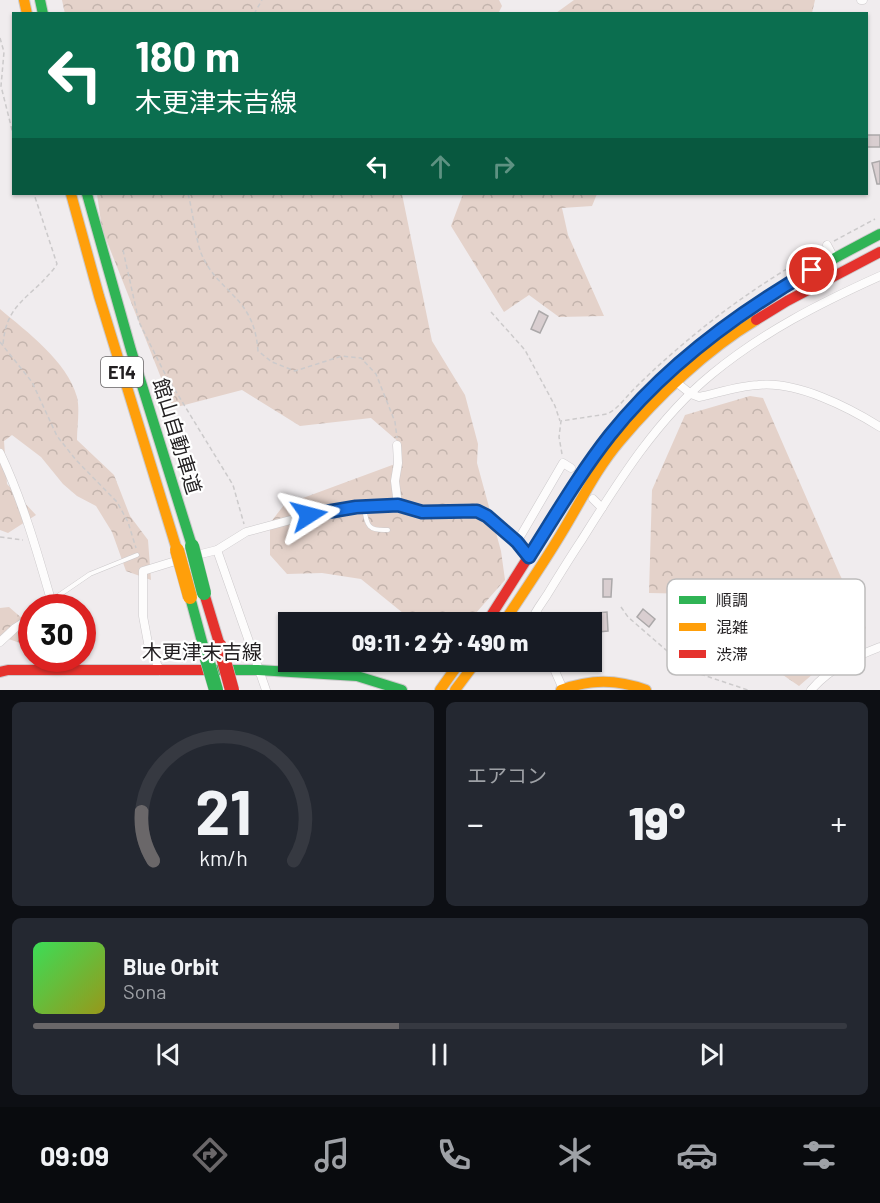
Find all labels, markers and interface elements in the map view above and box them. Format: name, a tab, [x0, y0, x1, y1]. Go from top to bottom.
text: 180 m	[135, 30, 240, 80]
icon: left	[36, 36, 114, 114]
text: 木更津末吉線	[135, 85, 297, 117]
icon: left	[361, 150, 394, 183]
icon: ahead	[424, 150, 457, 183]
icon: right	[487, 150, 520, 183]
pin	[786, 244, 837, 295]
icon: arrive	[795, 253, 828, 286]
road number: E14	[101, 357, 143, 387]
street label: 館山自動車道	[149, 375, 207, 497]
position arrow	[277, 483, 341, 547]
legend	[667, 579, 865, 675]
text: 順調	[716, 590, 748, 609]
speed limit sign: 30	[18, 594, 96, 672]
text: 混雑	[716, 617, 748, 636]
text: 09:11 · 2 分 · 490 m	[352, 629, 528, 655]
street label: 木更津末吉線	[142, 639, 262, 663]
text: 渋滞	[716, 644, 748, 663]
text: エアコン	[467, 763, 547, 787]
text: 21	[195, 773, 251, 847]
text: 19°	[629, 795, 685, 849]
text: −	[467, 803, 484, 843]
text: +	[831, 803, 847, 843]
text: km/h	[199, 845, 247, 870]
text: Blue Orbit	[123, 953, 219, 979]
text: Sona	[123, 979, 167, 1003]
icon: previous	[152, 1038, 185, 1071]
icon: pause	[423, 1038, 456, 1071]
icon: next	[695, 1038, 728, 1071]
icon: directions	[189, 1134, 231, 1176]
icon: music	[311, 1134, 353, 1176]
icon: phone	[433, 1134, 475, 1176]
icon: climate	[554, 1134, 596, 1176]
icon: car	[676, 1134, 718, 1176]
icon: filters	[798, 1134, 840, 1176]
text: 09:09	[40, 1139, 109, 1171]

